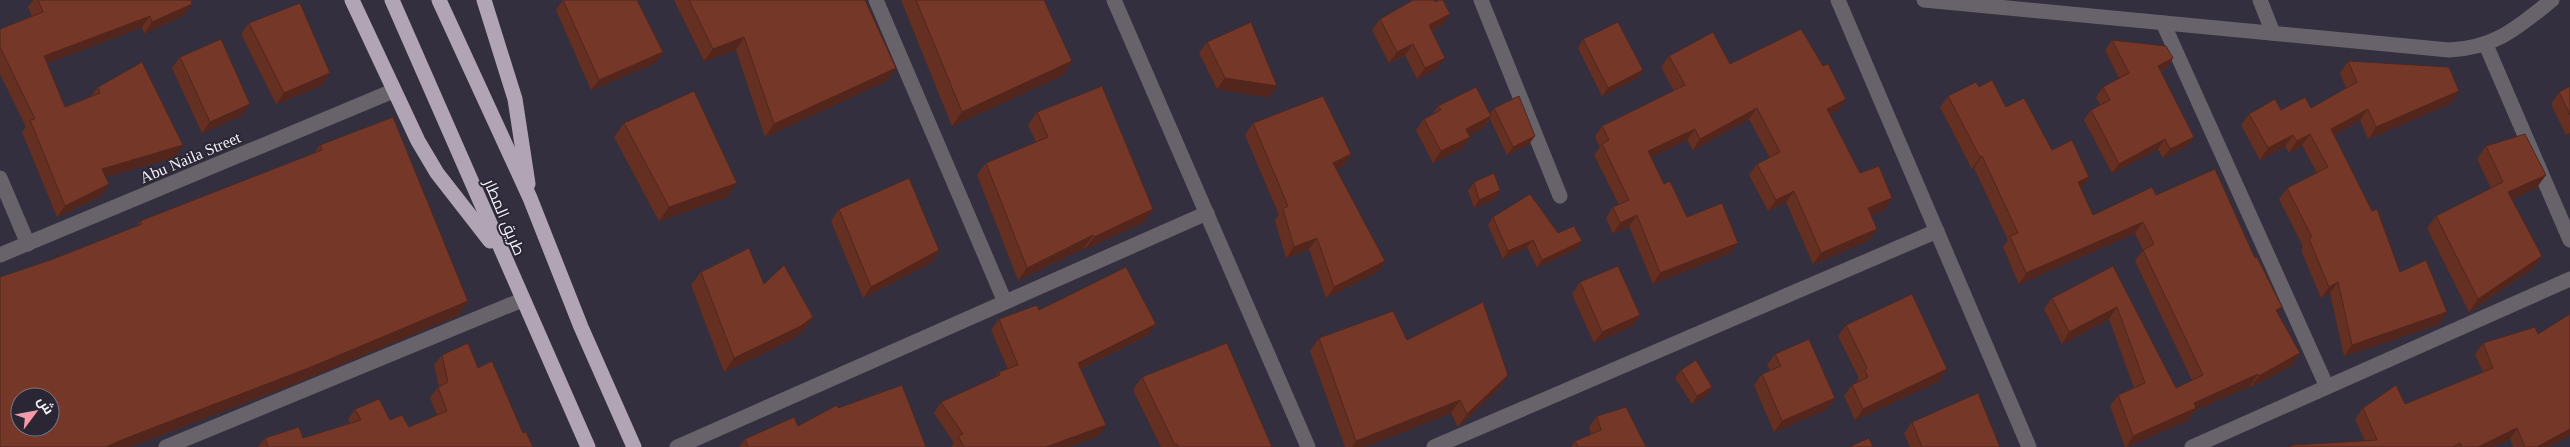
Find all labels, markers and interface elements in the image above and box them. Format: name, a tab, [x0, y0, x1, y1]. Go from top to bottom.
street label: Abu Naila Street	[137, 128, 244, 186]
street label: طريق المطار	[479, 176, 528, 259]
north arrow	[10, 387, 60, 437]
text: ش	[34, 393, 58, 418]

